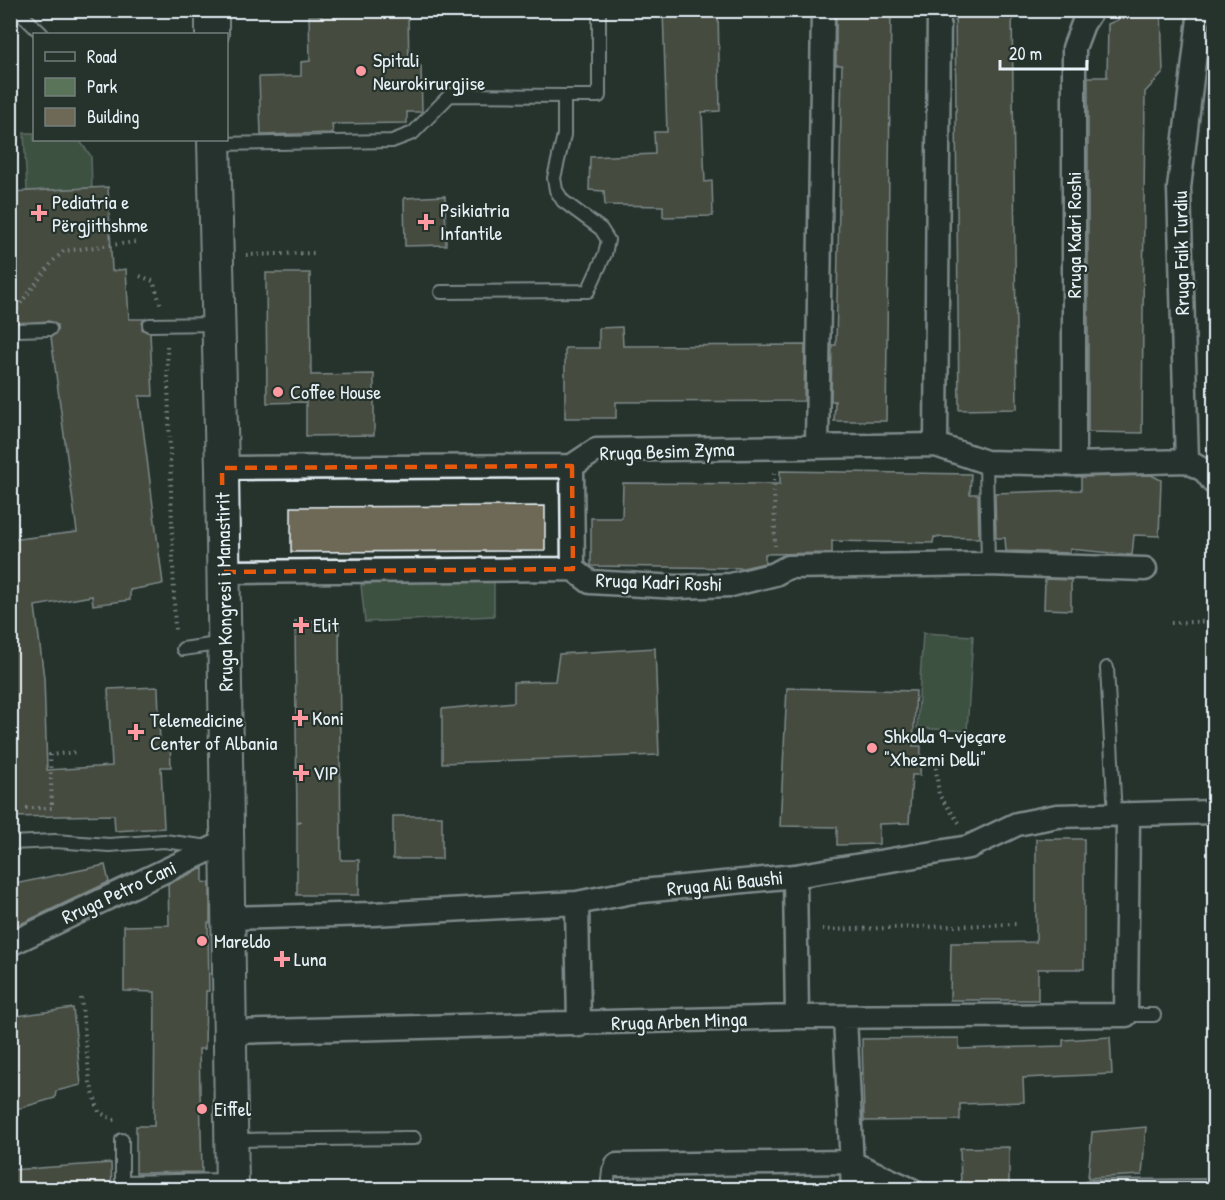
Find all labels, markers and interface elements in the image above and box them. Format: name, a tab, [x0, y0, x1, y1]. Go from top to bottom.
legend	[33, 33, 228, 141]
scale bar	[1000, 33, 1087, 71]
text: 20 m	[1009, 41, 1042, 66]
text: Road	[87, 44, 117, 69]
place label: Spitali Neurokirurgjise	[373, 46, 485, 96]
marker: Spitali Neurokirurgjise	[354, 64, 368, 78]
text: Park	[87, 74, 118, 99]
text: Building	[87, 104, 139, 129]
street label: Rruga Kadri Roshi	[1060, 172, 1087, 298]
place label: Pediatria e Përgjithshme	[52, 188, 148, 238]
street label: Rruga Faik Turdiu	[1166, 191, 1195, 315]
place label: Psikiatria Infantile	[440, 196, 509, 246]
marker: Pediatria e Përgjithshme	[30, 204, 48, 222]
marker: Psikiatria Infantile	[417, 213, 435, 231]
place label: Coffee House	[290, 378, 381, 405]
marker: Coffee House	[271, 385, 285, 399]
street label: Rruga Besim Zyma	[599, 435, 735, 466]
street label: Rruga Kongresi i Manastirit	[208, 491, 239, 692]
street label: Rruga Kadri Roshi	[595, 566, 723, 597]
place label: Elit	[313, 611, 340, 638]
marker: Elit	[294, 618, 308, 632]
place label: Koni	[312, 704, 344, 731]
place label: Telemedicine Center of Albania	[150, 706, 278, 756]
marker: Koni	[293, 711, 307, 725]
place label: Shkolla 9-vjeçare "Xhezmi Delli"	[884, 722, 1006, 772]
marker: Telemedicine Center of Albania	[127, 723, 145, 741]
marker: Shkolla 9-vjeçare "Xhezmi Delli"	[865, 741, 879, 755]
place label: VIP	[313, 759, 339, 786]
marker: VIP	[294, 766, 308, 780]
street label: Rruga Petro Cani	[57, 853, 180, 930]
street label: Rruga Ali Baushi	[665, 863, 784, 902]
place label: Mareldo	[214, 927, 271, 954]
marker: Mareldo	[195, 934, 209, 948]
place label: Luna	[294, 945, 326, 972]
marker: Luna	[275, 952, 289, 966]
street label: Rruga Arben Minga	[611, 1005, 747, 1036]
place label: Eiffel	[214, 1095, 252, 1122]
marker: Eiffel	[195, 1102, 209, 1116]

